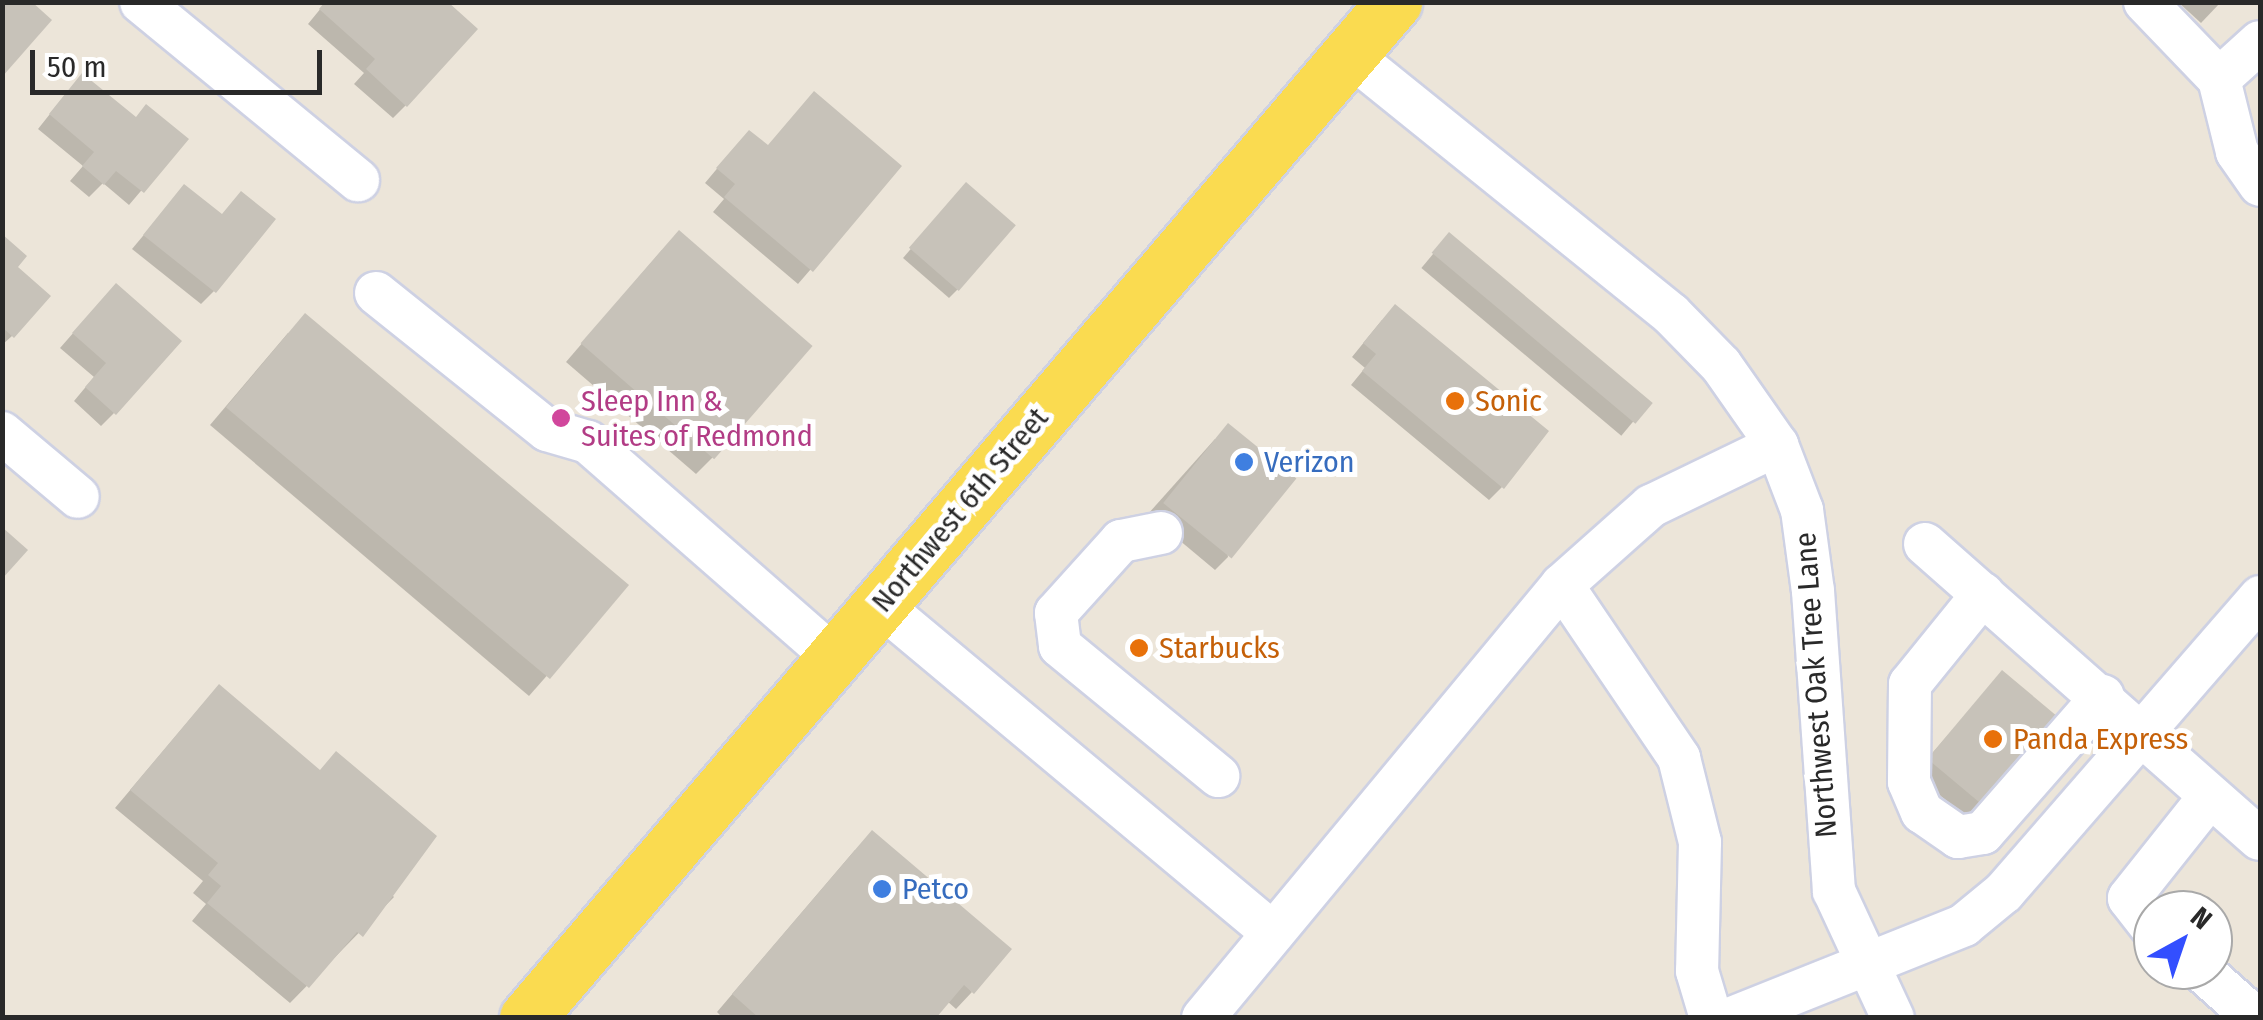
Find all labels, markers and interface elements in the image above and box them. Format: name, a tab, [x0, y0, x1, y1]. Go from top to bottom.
scale bar	[35, 30, 328, 92]
text: 50 m	[47, 49, 107, 85]
place label: Sleep Inn & Suites of Redmond	[581, 383, 813, 454]
place label: Sonic	[1475, 383, 1542, 419]
marker: Sonic	[1444, 390, 1466, 412]
street label: Northwest 6th Street	[864, 401, 1056, 619]
marker: Sleep Inn & Suites of Redmond	[550, 407, 572, 429]
place label: Verizon	[1264, 444, 1355, 480]
marker: Verizon	[1233, 451, 1255, 473]
street label: Northwest Oak Tree Lane	[1787, 531, 1845, 839]
place label: Starbucks	[1159, 630, 1280, 666]
marker: Starbucks	[1128, 637, 1150, 659]
place label: Panda Express	[2013, 721, 2188, 757]
marker: Panda Express	[1982, 728, 2004, 750]
place label: Petco	[902, 871, 969, 907]
marker: Petco	[871, 878, 893, 900]
north arrow	[2133, 890, 2233, 990]
text: N	[2184, 900, 2218, 936]

